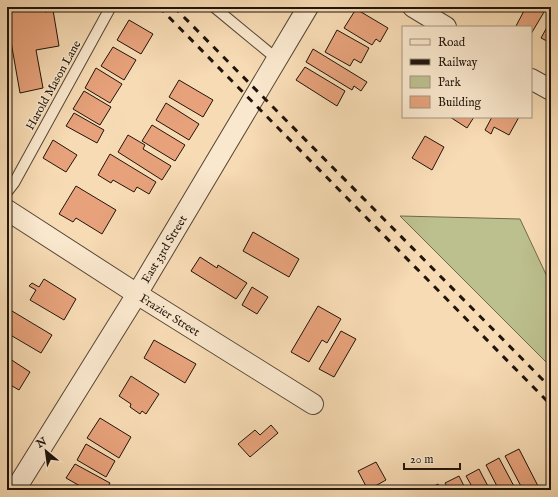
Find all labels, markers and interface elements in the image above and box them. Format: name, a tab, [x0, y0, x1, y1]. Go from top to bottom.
legend	[402, 26, 532, 118]
text: Road	[438, 35, 466, 50]
street label: Harold Mason Lane	[23, 37, 85, 133]
text: Railway	[438, 55, 477, 70]
text: Park	[438, 75, 461, 90]
text: Building	[438, 95, 482, 110]
street label: East 33rd Street	[138, 213, 191, 286]
street label: Frazier Street	[137, 291, 203, 340]
north arrow	[26, 431, 66, 471]
text: N	[33, 434, 50, 452]
scale bar	[404, 445, 460, 471]
text: 20 m	[410, 452, 433, 467]

